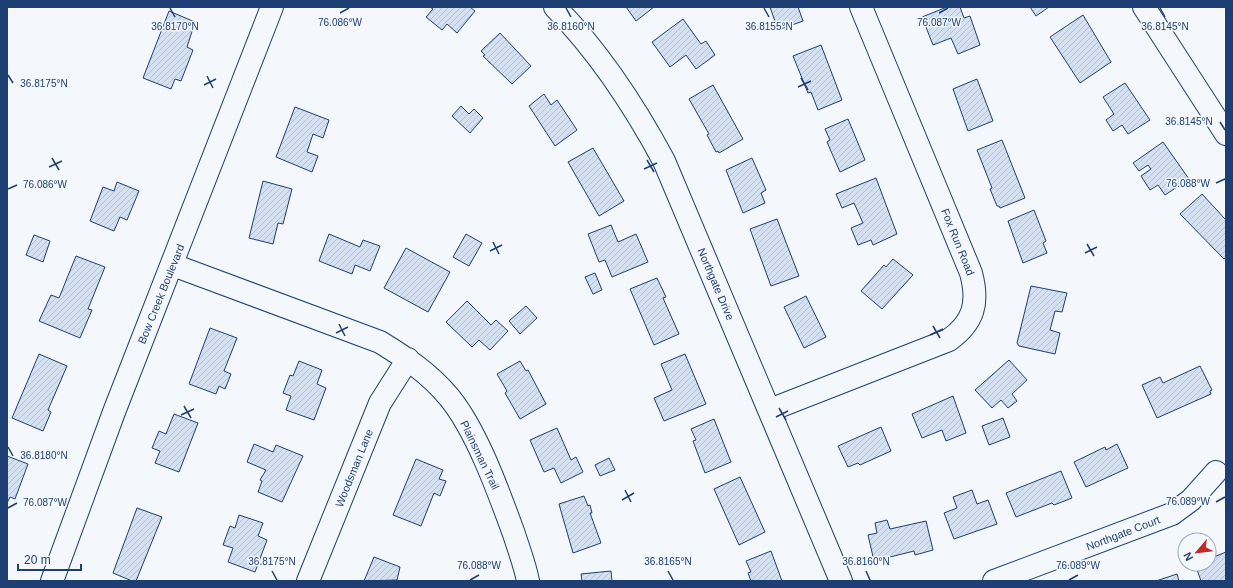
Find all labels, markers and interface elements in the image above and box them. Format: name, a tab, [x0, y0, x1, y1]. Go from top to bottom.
text: 76.086°W	[318, 17, 363, 28]
text: 76.087°W	[917, 17, 962, 28]
text: 36.8170°N	[151, 21, 199, 32]
text: 36.8160°N	[547, 21, 595, 32]
text: 36.8155°N	[745, 21, 793, 32]
text: 36.8145°N	[1141, 21, 1189, 32]
text: 36.8175°N	[20, 78, 68, 89]
text: 36.8145°N	[1165, 116, 1213, 127]
text: 76.088°W	[1166, 178, 1211, 189]
text: 76.086°W	[23, 179, 68, 190]
street label: Fox Run Road	[939, 207, 977, 277]
street label: Bow Creek Boulevard	[136, 242, 186, 346]
street label: Northgate Drive	[695, 246, 737, 322]
street label: Plainsman Trail	[458, 419, 502, 491]
street label: Woodsman Lane	[333, 427, 375, 509]
text: 36.8180°N	[20, 450, 68, 461]
text: 76.089°W	[1166, 496, 1211, 507]
text: 76.087°W	[23, 497, 68, 508]
street label: Northgate Court	[1084, 513, 1162, 553]
north arrow	[1177, 532, 1217, 572]
scale bar	[18, 546, 81, 572]
text: N	[1181, 550, 1195, 563]
text: 20 m	[24, 553, 51, 567]
text: 36.8175°N	[248, 556, 296, 567]
text: 36.8165°N	[644, 556, 692, 567]
text: 36.8160°N	[842, 556, 890, 567]
text: 76.088°W	[457, 560, 502, 571]
text: 76.089°W	[1056, 560, 1101, 571]

